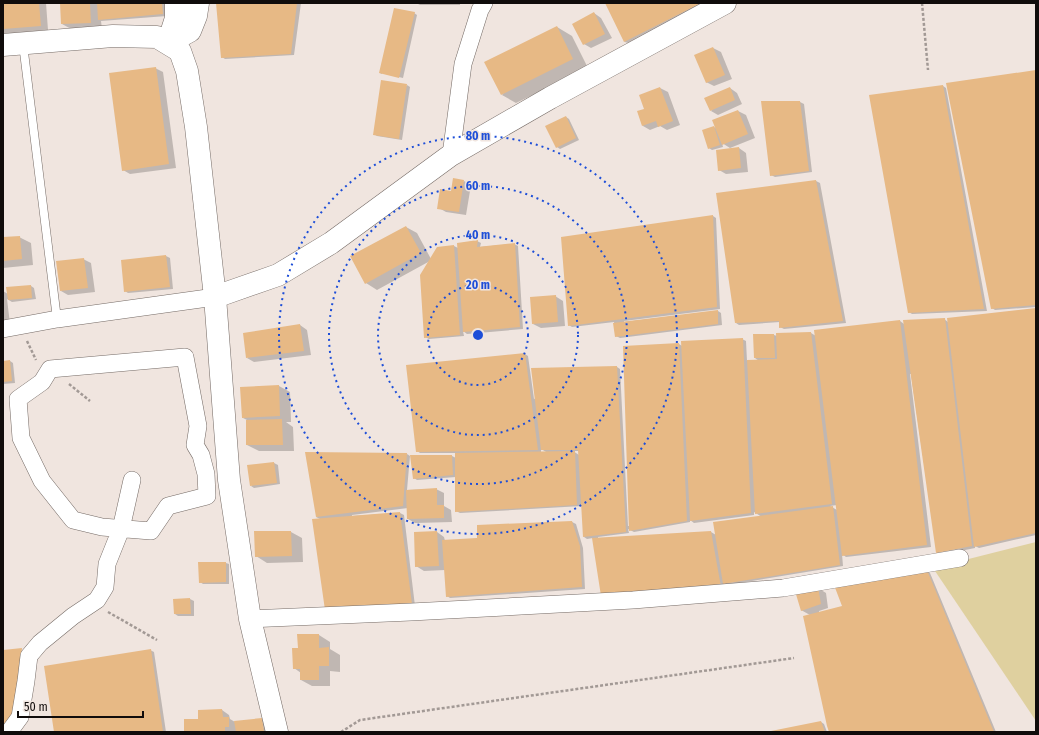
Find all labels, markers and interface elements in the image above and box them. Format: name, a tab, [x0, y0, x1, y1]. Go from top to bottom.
text: 80 m	[466, 129, 490, 143]
text: 60 m	[466, 179, 490, 193]
text: 40 m	[466, 228, 490, 242]
text: 20 m	[465, 278, 490, 292]
centre of rings	[471, 328, 485, 342]
scale bar	[18, 693, 143, 719]
text: 50 m	[24, 700, 48, 714]

